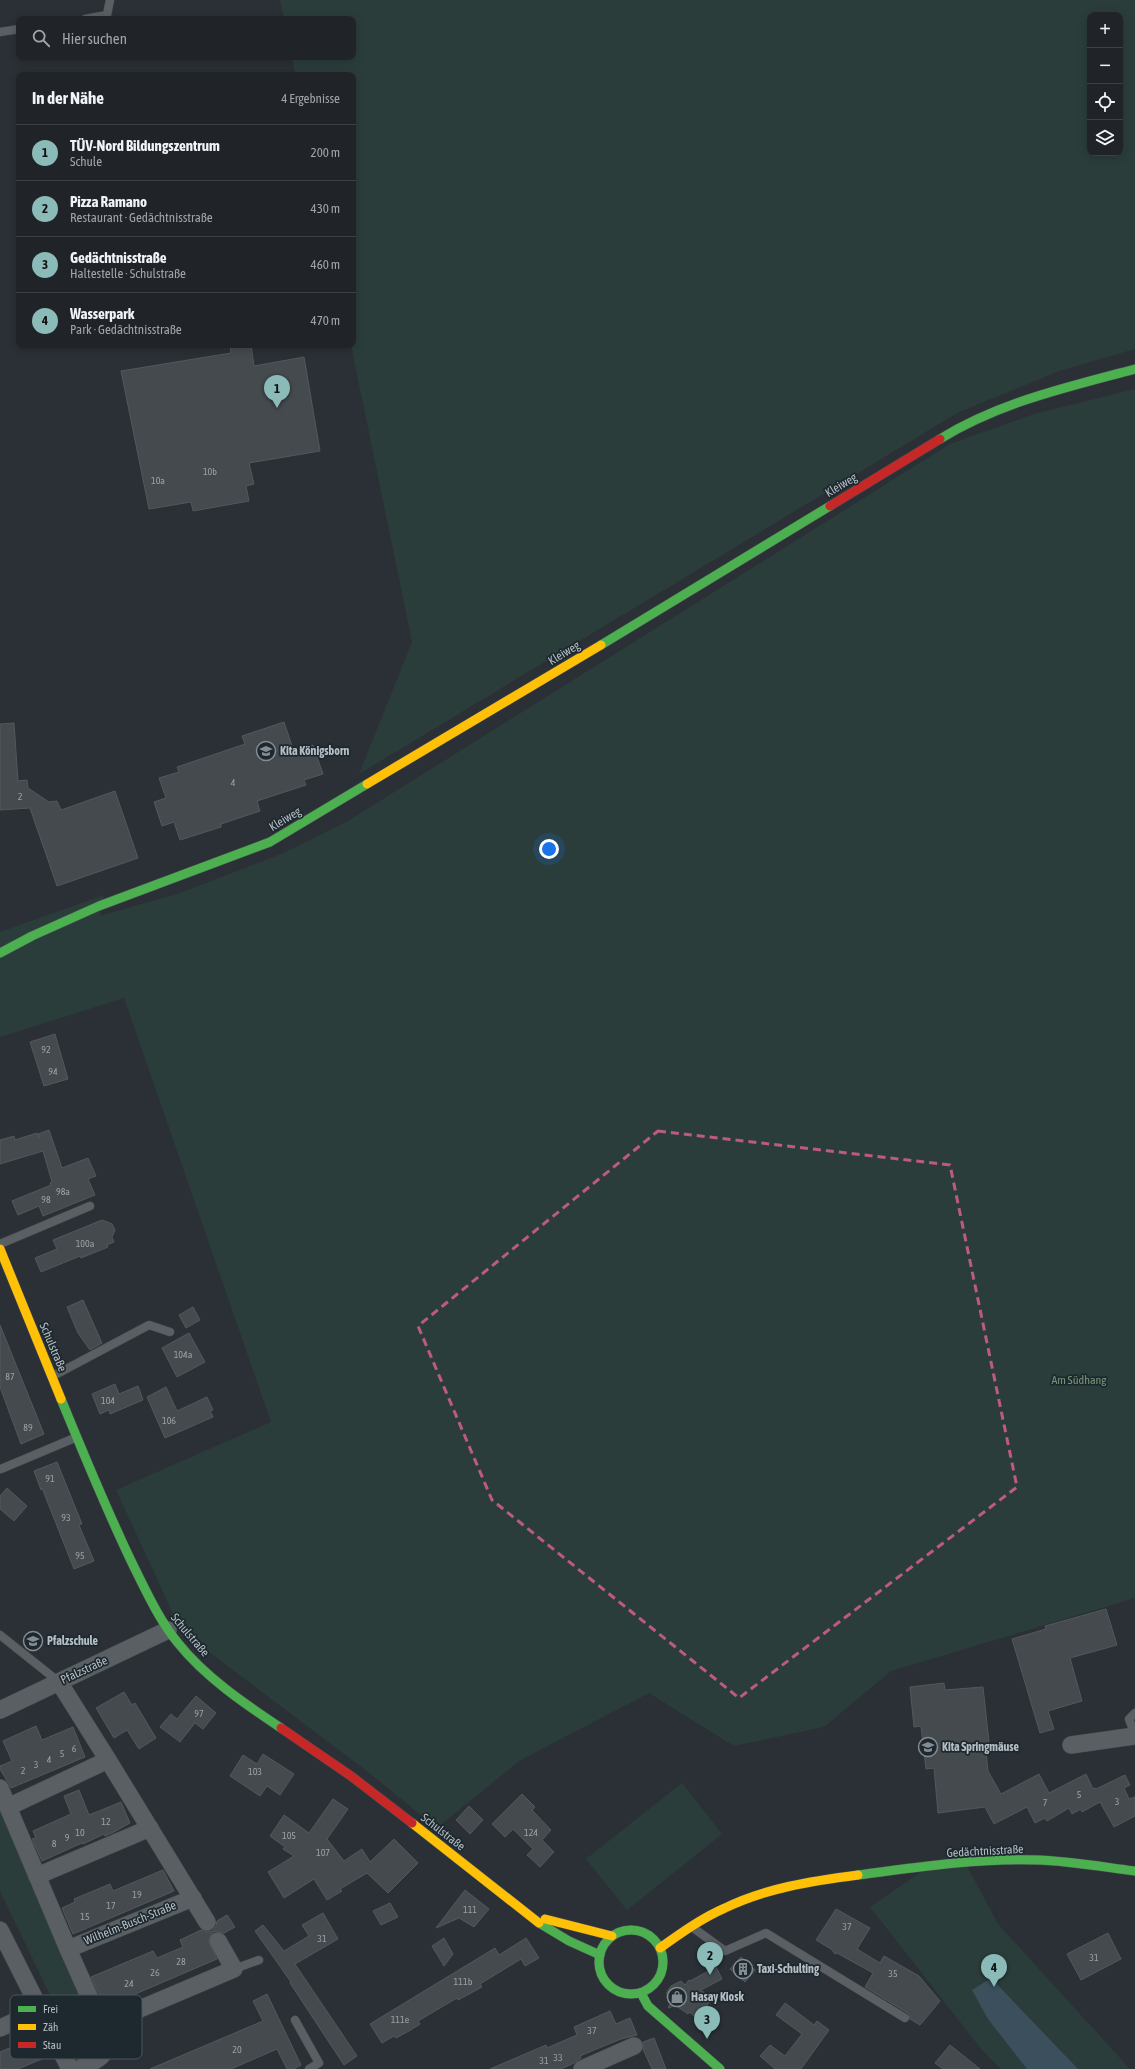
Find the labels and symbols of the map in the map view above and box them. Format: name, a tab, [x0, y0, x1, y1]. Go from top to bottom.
pin: 1	[264, 375, 290, 408]
house number: 10b	[203, 466, 217, 477]
street label: Kleiweg	[822, 470, 860, 500]
house number: 10a	[151, 475, 165, 486]
street label: Kleiweg	[545, 638, 583, 668]
school or university icon: Kita Königsborn	[255, 740, 277, 762]
place label: Kita Königsborn	[280, 744, 349, 758]
house number: 4	[231, 777, 236, 788]
house number: 2	[18, 791, 23, 802]
street label: Kleiweg	[266, 804, 304, 834]
your location	[539, 839, 559, 859]
house number: 92	[41, 1044, 51, 1055]
house number: 94	[48, 1066, 58, 1077]
house number: 98a	[56, 1186, 70, 1197]
house number: 98	[41, 1194, 51, 1205]
house number: 100a	[76, 1238, 95, 1249]
street label: Schulstraße	[36, 1320, 70, 1374]
house number: 104a	[174, 1349, 193, 1360]
house number: 87	[5, 1371, 15, 1382]
park label: Am Südhang	[1051, 1373, 1107, 1387]
house number: 104	[101, 1395, 115, 1406]
house number: 106	[162, 1415, 176, 1426]
house number: 89	[23, 1422, 33, 1433]
house number: 91	[45, 1473, 55, 1484]
house number: 93	[61, 1512, 71, 1523]
house number: 95	[75, 1550, 85, 1561]
street label: Schulstraße	[168, 1611, 212, 1659]
school or university icon: Pfalzschule	[22, 1630, 44, 1652]
place label: Pfalzschule	[47, 1634, 99, 1648]
street label: Pfalzstraße	[58, 1653, 110, 1687]
house number: 97	[194, 1708, 204, 1719]
school or university icon: Kita Springmäuse	[917, 1736, 939, 1758]
place label: Kita Springmäuse	[942, 1740, 1020, 1754]
house number: 6	[72, 1743, 77, 1754]
house number: 5	[60, 1748, 65, 1759]
house number: 4	[47, 1754, 52, 1765]
house number: 3	[34, 1759, 39, 1770]
house number: 2	[21, 1765, 26, 1776]
house number: 103	[248, 1766, 262, 1777]
house number: 5	[1077, 1789, 1082, 1800]
house number: 3	[1115, 1796, 1120, 1807]
house number: 7	[1043, 1797, 1048, 1808]
street label: Schulstraße	[418, 1810, 468, 1854]
house number: 12	[101, 1816, 111, 1827]
house number: 10	[75, 1827, 85, 1838]
house number: 124	[524, 1827, 538, 1838]
house number: 105	[282, 1830, 296, 1841]
house number: 9	[65, 1832, 70, 1843]
house number: 8	[52, 1838, 57, 1849]
street label: Gedächtnisstraße	[946, 1842, 1024, 1860]
house number: 107	[316, 1847, 330, 1858]
house number: 19	[132, 1889, 142, 1900]
street label: Wilhelm-Busch-Straße	[82, 1898, 178, 1948]
house number: 17	[106, 1900, 116, 1911]
house number: 111	[463, 1904, 477, 1915]
house number: 15	[80, 1911, 90, 1922]
house number: 37	[842, 1921, 852, 1932]
house number: 31	[317, 1933, 327, 1944]
pin: 2	[697, 1942, 723, 1975]
house number: 31	[1089, 1952, 1099, 1963]
pin: 4	[981, 1954, 1007, 1987]
house number: 28	[176, 1956, 186, 1967]
building icon: Taxi-Schulting	[732, 1958, 754, 1980]
place label: Taxi-Schulting	[757, 1962, 820, 1976]
house number: 26	[150, 1967, 160, 1978]
house number: 35	[888, 1968, 898, 1979]
house number: 111b	[454, 1976, 473, 1987]
house number: 24	[124, 1978, 134, 1989]
shop icon: Hasay Kiosk	[666, 1986, 688, 2008]
place label: Hasay Kiosk	[691, 1990, 744, 2004]
legend	[10, 1995, 142, 2059]
text: Frei	[43, 2003, 58, 2015]
pin: 3	[694, 2006, 720, 2039]
house number: 111e	[391, 2014, 410, 2025]
text: Zäh	[43, 2021, 58, 2033]
house number: 37	[587, 2025, 597, 2036]
text: Stau	[43, 2039, 61, 2051]
house number: 20	[232, 2044, 242, 2055]
house number: 33	[553, 2052, 563, 2063]
house number: 31	[539, 2055, 549, 2066]

